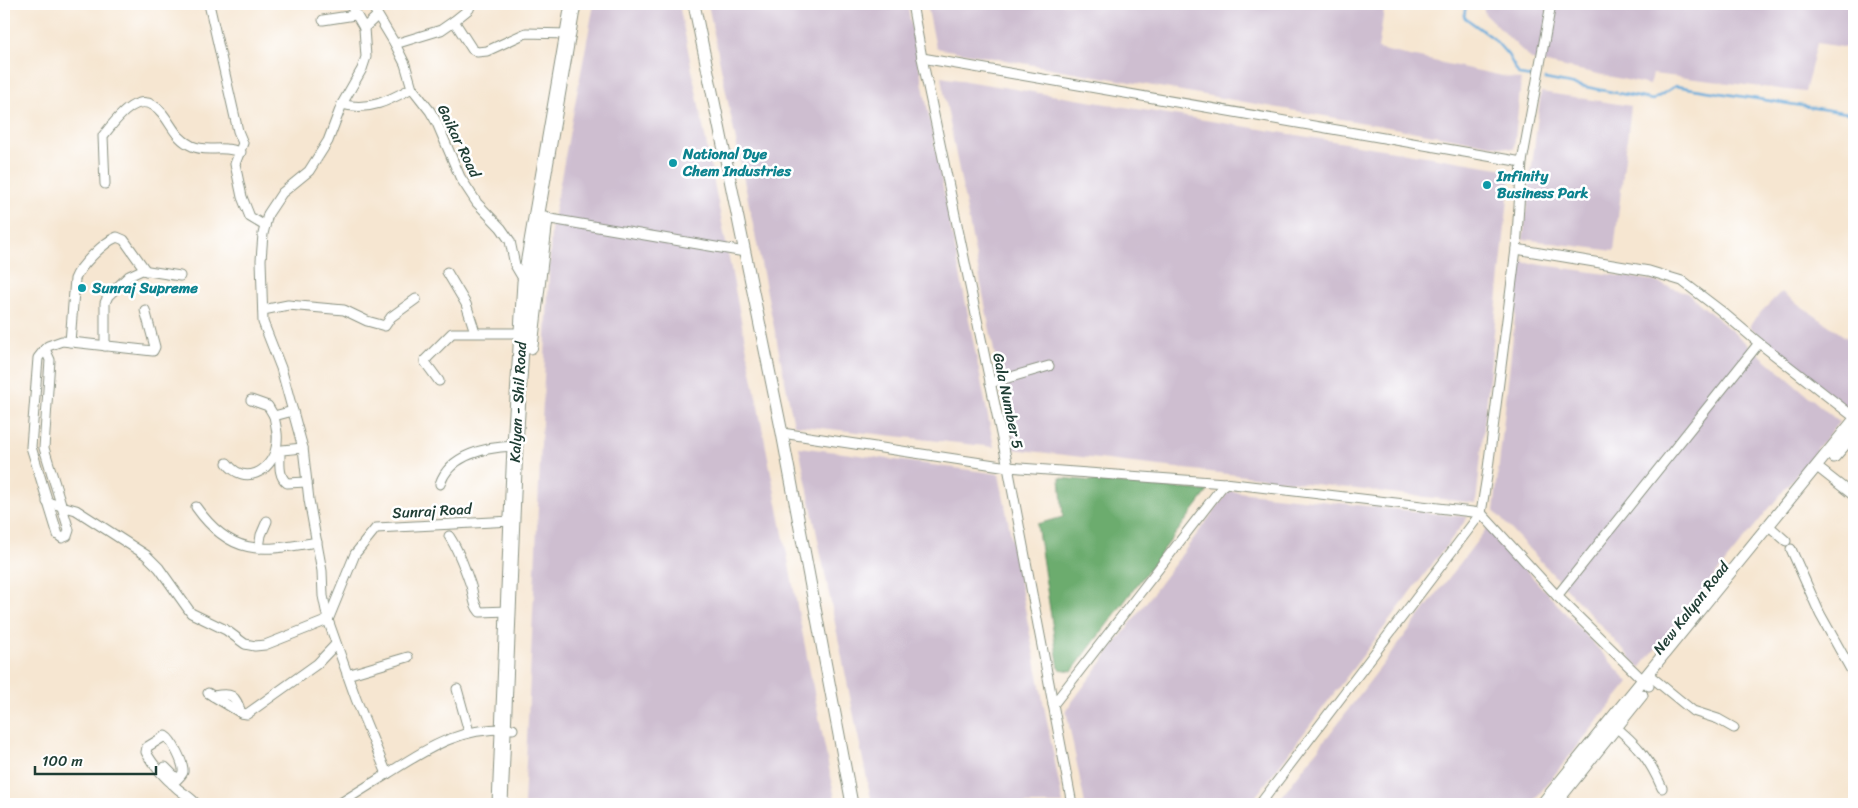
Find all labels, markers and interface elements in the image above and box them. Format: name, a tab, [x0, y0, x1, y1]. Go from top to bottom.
street label: Gaikar Road	[430, 100, 488, 183]
place label: National Dye Chem Industries	[682, 141, 792, 184]
marker: National Dye Chem Industries	[667, 157, 679, 169]
place label: Infinity Business Park	[1496, 163, 1589, 206]
marker: Infinity Business Park	[1481, 179, 1493, 191]
place label: Sunraj Supreme	[91, 275, 198, 301]
marker: Sunraj Supreme	[76, 282, 88, 294]
street label: Kalyan - Shil Road	[502, 340, 534, 463]
street label: Gala Number 5	[985, 351, 1031, 451]
street label: Sunraj Road	[392, 496, 473, 526]
street label: New Kalyan Road	[1646, 555, 1737, 660]
scale bar	[35, 743, 156, 775]
text: 100 m	[42, 748, 83, 774]

